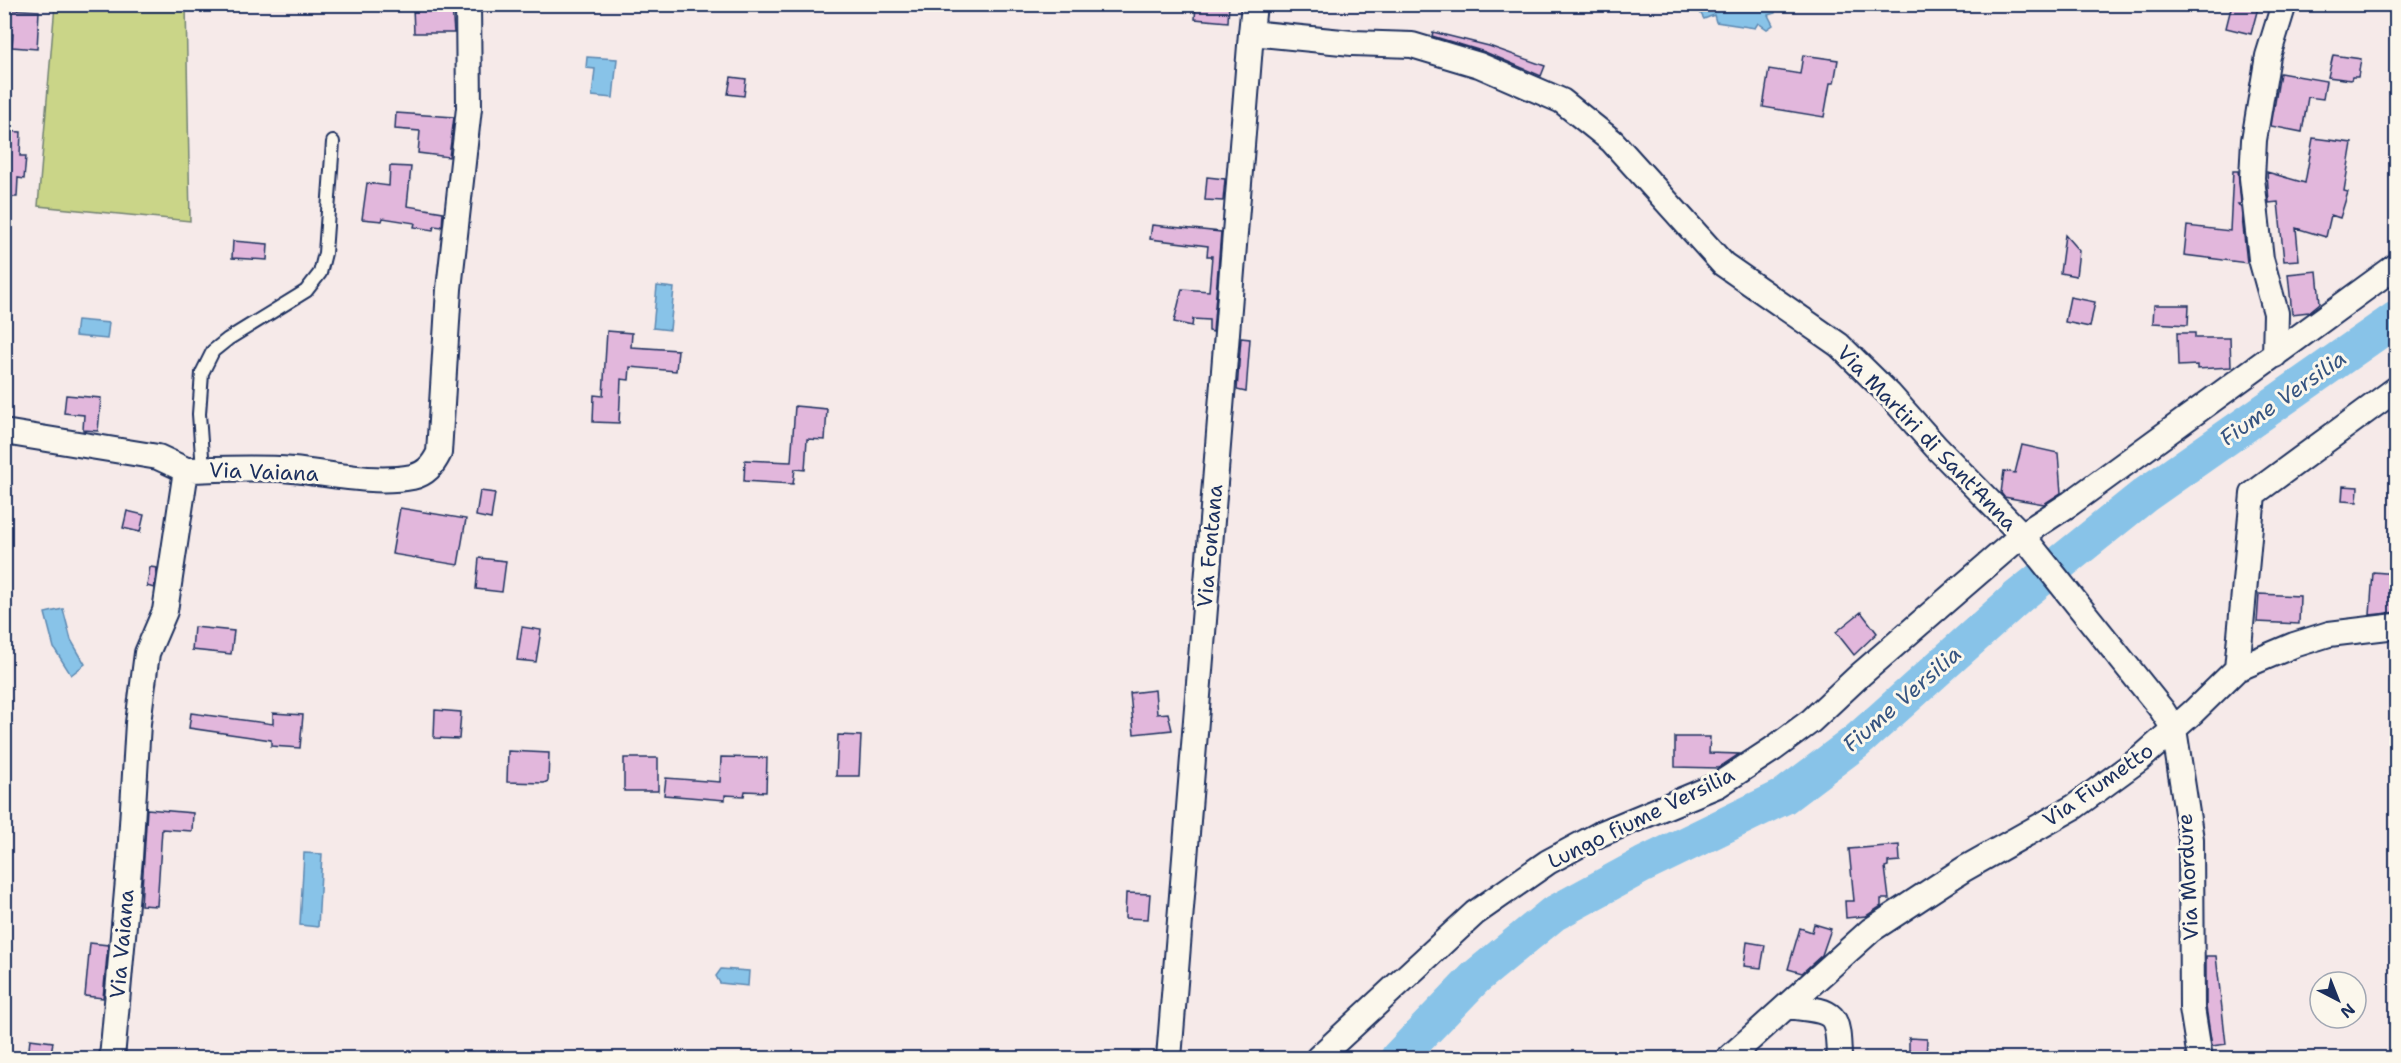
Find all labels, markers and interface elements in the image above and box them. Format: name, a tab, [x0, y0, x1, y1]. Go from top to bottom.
street label: Via Martiri di Sant'Anna	[1831, 339, 2023, 537]
water label: Fiume Versilia	[2214, 344, 2352, 452]
street label: Via Vaiana	[209, 456, 319, 488]
street label: Via Fontana	[1191, 483, 1229, 609]
water label: Fiume Versilia	[1837, 639, 1967, 759]
street label: Via Fiumetto	[2037, 737, 2159, 833]
street label: Lungo fiume Versilia	[1543, 761, 1739, 875]
street label: Via Mordure	[2171, 813, 2205, 941]
street label: Via Vaiana	[103, 888, 141, 1000]
north arrow	[2308, 970, 2368, 1030]
text: N	[2336, 999, 2359, 1023]

